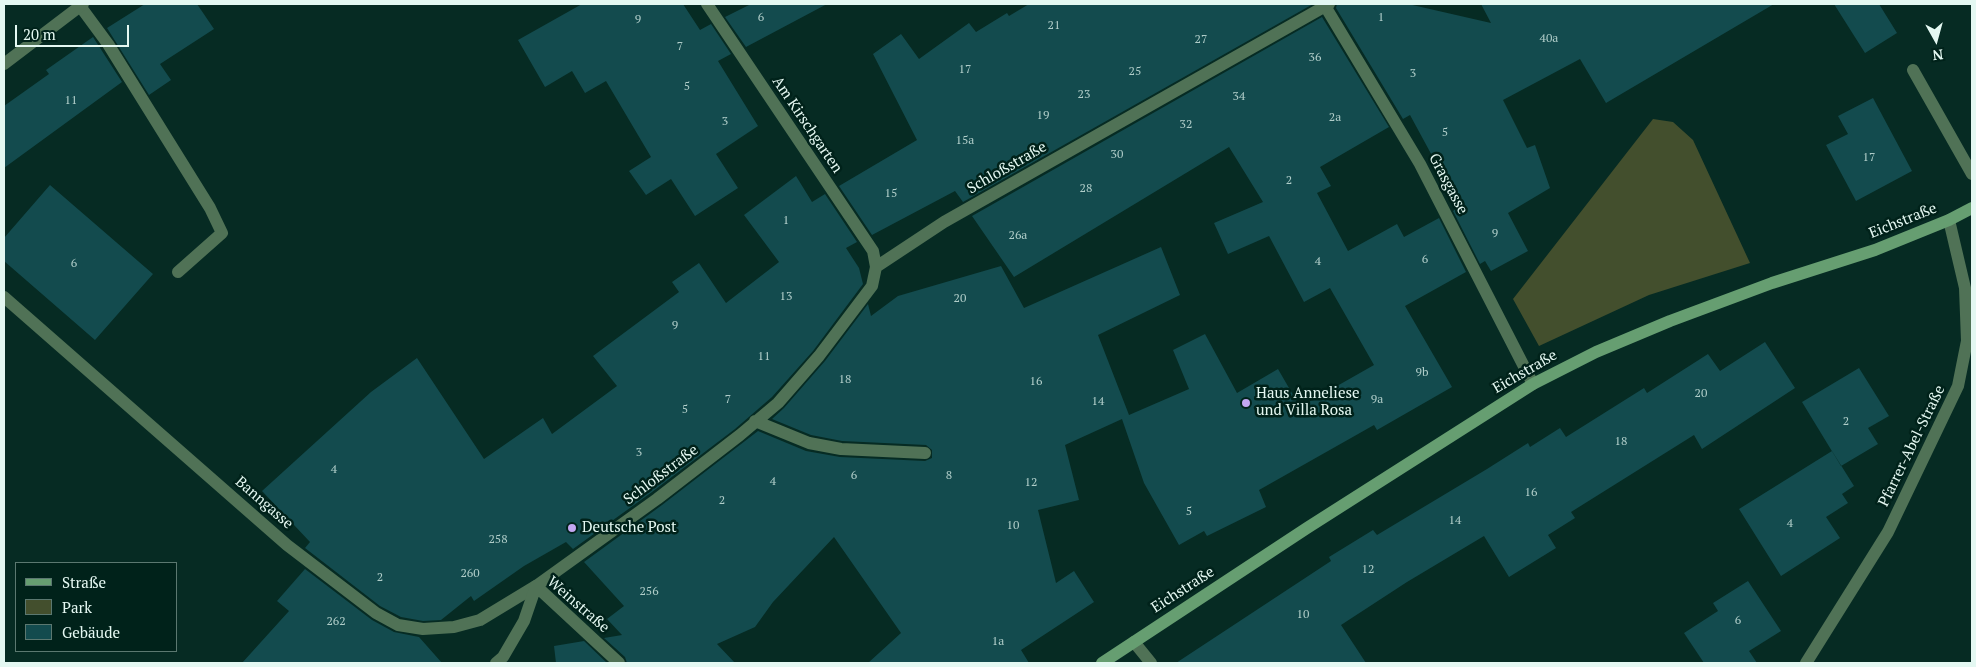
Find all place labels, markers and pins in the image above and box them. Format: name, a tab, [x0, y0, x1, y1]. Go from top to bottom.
place label: Haus Anneliese und Villa Rosa	[1256, 385, 1359, 420]
marker: Haus Anneliese und Villa Rosa	[1240, 397, 1252, 409]
place label: Deutsche Post	[582, 519, 677, 537]
marker: Deutsche Post	[566, 522, 578, 534]

